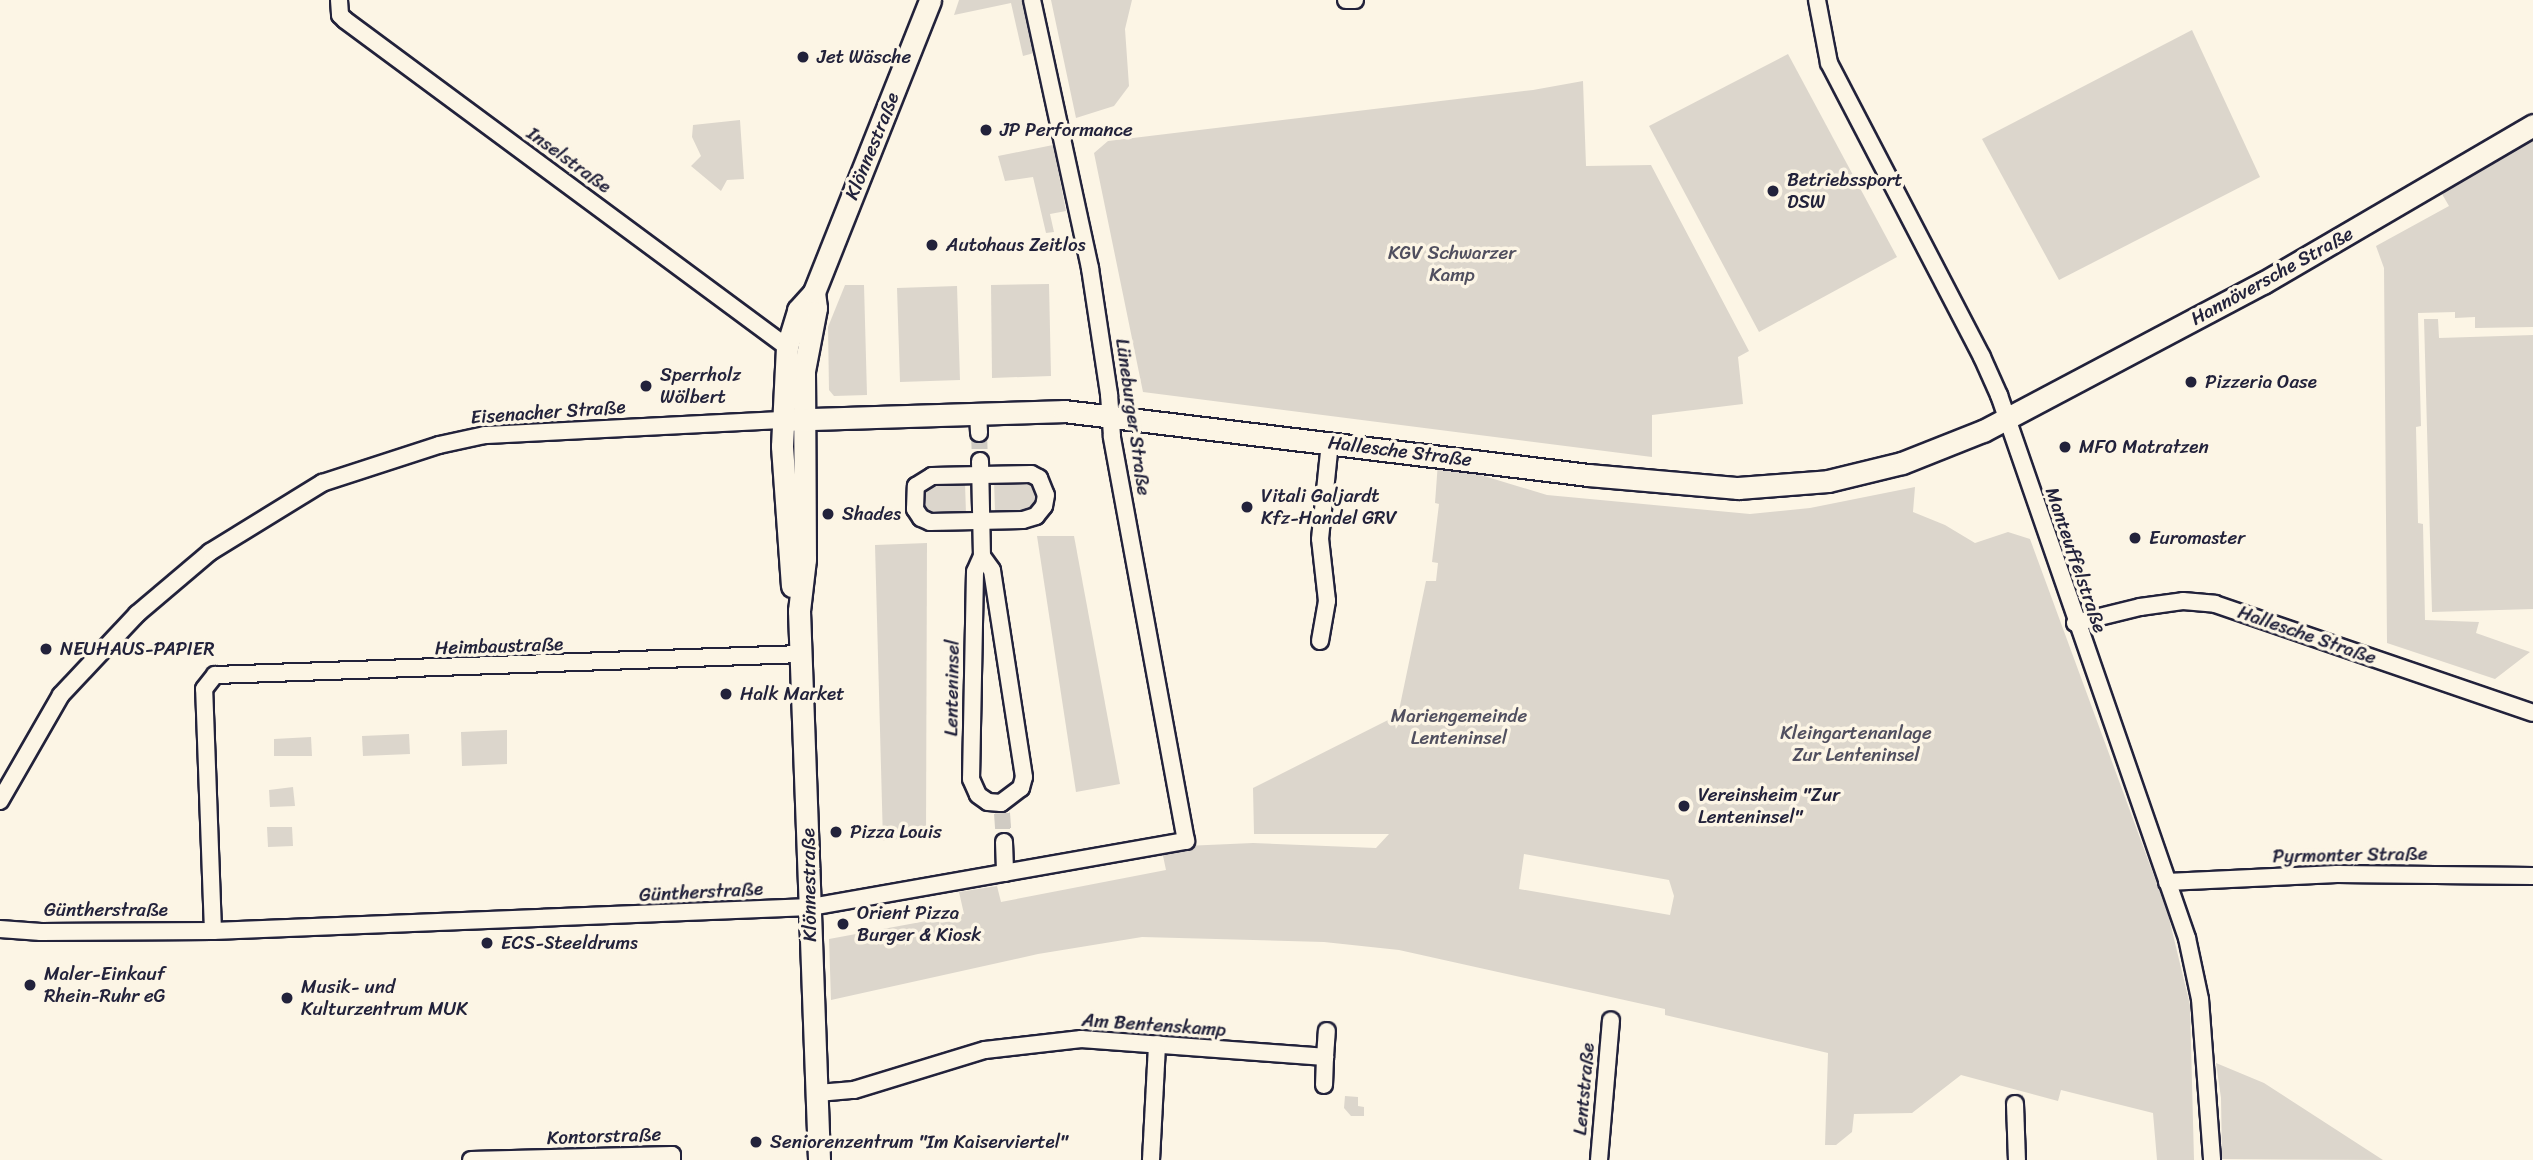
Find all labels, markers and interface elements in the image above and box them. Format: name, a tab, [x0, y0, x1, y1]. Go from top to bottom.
place label: Jet Wäsche	[817, 46, 911, 68]
marker: Jet Wäsche	[795, 49, 811, 65]
street label: Klönnestraße	[840, 89, 904, 203]
place label: JP Performance	[1000, 119, 1133, 141]
street label: Inselstraße	[523, 122, 615, 198]
marker: JP Performance	[978, 122, 994, 138]
place label: Betriebssport DSW	[1787, 169, 1903, 213]
marker: Betriebssport DSW	[1765, 183, 1781, 199]
street label: Hannöversche Straße	[2187, 222, 2357, 330]
place label: Autohaus Zeitlos	[946, 234, 1085, 256]
marker: Autohaus Zeitlos	[924, 237, 940, 253]
park label: KGV Schwarzer Kamp	[1388, 242, 1516, 286]
street label: Lüneburger Straße	[1111, 337, 1155, 497]
place label: Sperrholz Wölbert	[660, 364, 741, 408]
place label: Pizzeria Oase	[2205, 371, 2317, 393]
marker: Pizzeria Oase	[2183, 374, 2199, 390]
marker: Sperrholz Wölbert	[638, 378, 654, 394]
street label: Eisenacher Straße	[469, 395, 627, 429]
street label: Hallesche Straße	[1326, 431, 1474, 471]
place label: MFO Matratzen	[2079, 436, 2209, 458]
marker: MFO Matratzen	[2057, 439, 2073, 455]
street label: Manteuffelstraße	[2040, 484, 2112, 636]
place label: Vitali Galjardt Kfz-Handel GRV	[1261, 485, 1397, 529]
marker: Vitali Galjardt Kfz-Handel GRV	[1239, 499, 1255, 515]
place label: Shades	[842, 503, 901, 525]
marker: Shades	[820, 506, 836, 522]
place label: Euromaster	[2149, 527, 2245, 549]
marker: Euromaster	[2127, 530, 2143, 546]
street label: Hallesche Straße	[2235, 601, 2379, 669]
street label: Heimbaustraße	[434, 632, 564, 660]
place label: NEUHAUS-PAPIER	[60, 638, 215, 660]
street label: Lenteninsel	[940, 640, 964, 736]
marker: NEUHAUS-PAPIER	[38, 641, 54, 657]
place label: Halk Market	[740, 683, 844, 705]
marker: Halk Market	[718, 686, 734, 702]
park label: Mariengemeinde Lenteninsel	[1391, 705, 1527, 749]
park label: Kleingartenanlage Zur Lenteninsel	[1780, 722, 1932, 766]
place label: Vereinsheim "Zur Lenteninsel"	[1698, 784, 1839, 828]
marker: Vereinsheim "Zur Lenteninsel"	[1676, 798, 1692, 814]
place label: Pizza Louis	[850, 821, 942, 843]
marker: Pizza Louis	[828, 824, 844, 840]
street label: Klönnestraße	[797, 828, 821, 942]
street label: Pyrmonter Straße	[2272, 842, 2428, 868]
street label: Güntherstraße	[638, 877, 764, 907]
street label: Güntherstraße	[44, 899, 168, 921]
place label: Orient Pizza Burger & Kiosk	[857, 902, 981, 946]
marker: Orient Pizza Burger & Kiosk	[835, 916, 851, 932]
place label: ECS-Steeldrums	[501, 932, 638, 954]
marker: ECS-Steeldrums	[479, 935, 495, 951]
place label: Maler-Einkauf Rhein-Ruhr eG	[44, 963, 166, 1007]
place label: Musik- und Kulturzentrum MUK	[301, 976, 468, 1020]
marker: Maler-Einkauf Rhein-Ruhr eG	[22, 977, 38, 993]
marker: Musik- und Kulturzentrum MUK	[279, 990, 295, 1006]
street label: Am Bentenskamp	[1081, 1009, 1227, 1041]
street label: Lentstraße	[1569, 1042, 1599, 1136]
street label: Kontorstraße	[546, 1123, 662, 1149]
place label: Seniorenzentrum "Im Kaiserviertel"	[770, 1131, 1068, 1153]
marker: Seniorenzentrum "Im Kaiserviertel"	[748, 1134, 764, 1150]

